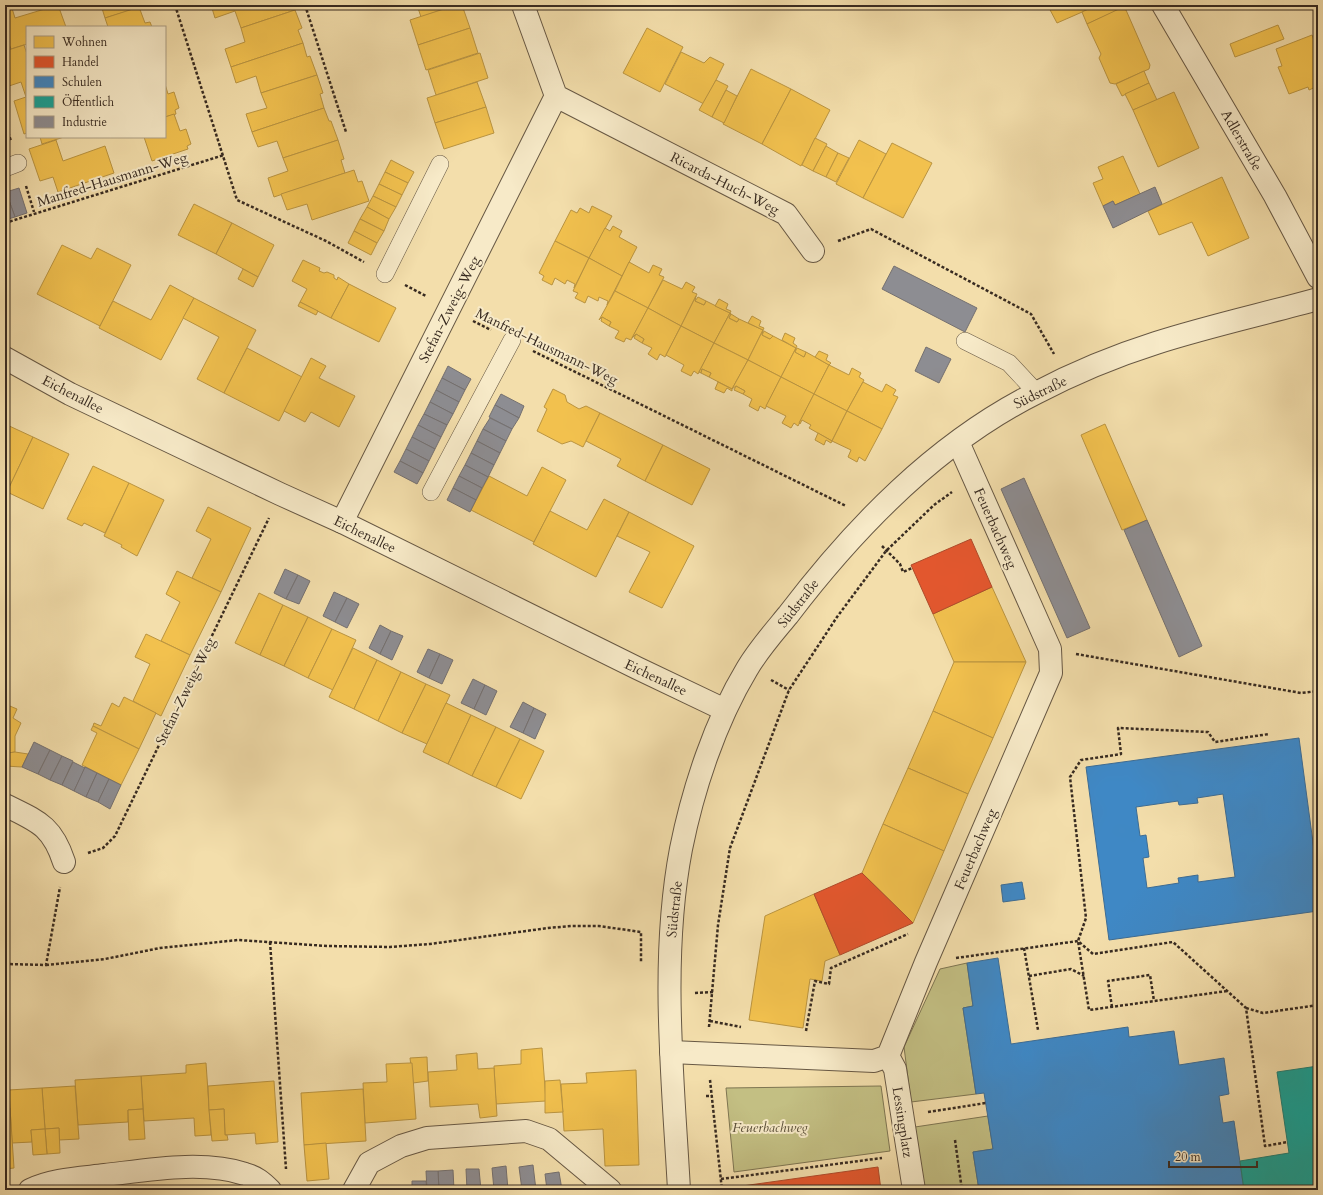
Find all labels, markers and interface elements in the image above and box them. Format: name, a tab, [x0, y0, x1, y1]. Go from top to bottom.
legend	[26, 26, 166, 138]
text: Wohnen	[61, 34, 108, 50]
text: Handel	[62, 54, 99, 70]
text: Schulen	[62, 74, 102, 90]
text: Öffentlich	[62, 94, 115, 110]
street label: Adlerstraße	[1216, 106, 1267, 174]
text: Industrie	[62, 114, 107, 130]
street label: Manfred-Hausmann-Weg	[35, 147, 190, 211]
street label: Ricarda-Huch-Weg	[667, 148, 783, 219]
street label: Stefan-Zweig-Weg	[414, 252, 485, 366]
street label: Manfred-Hausmann-Weg	[472, 304, 621, 389]
street label: Eichenallee	[39, 371, 107, 418]
street label: Südstraße	[1010, 371, 1070, 414]
street label: Feuerbachweg	[969, 485, 1022, 572]
street label: Eichenallee	[331, 511, 399, 558]
street label: Südstraße	[773, 575, 823, 632]
street label: Stefan-Zweig-Weg	[151, 634, 220, 748]
street label: Eichenallee	[621, 655, 690, 700]
street label: Feuerbachweg	[950, 806, 1001, 893]
street label: Südstraße	[662, 880, 687, 938]
street label: Lessingplatz	[888, 1085, 918, 1160]
park label: Feuerbachweg	[732, 1118, 809, 1137]
scale bar	[1169, 1143, 1257, 1169]
text: 20 m	[1175, 1149, 1202, 1165]

